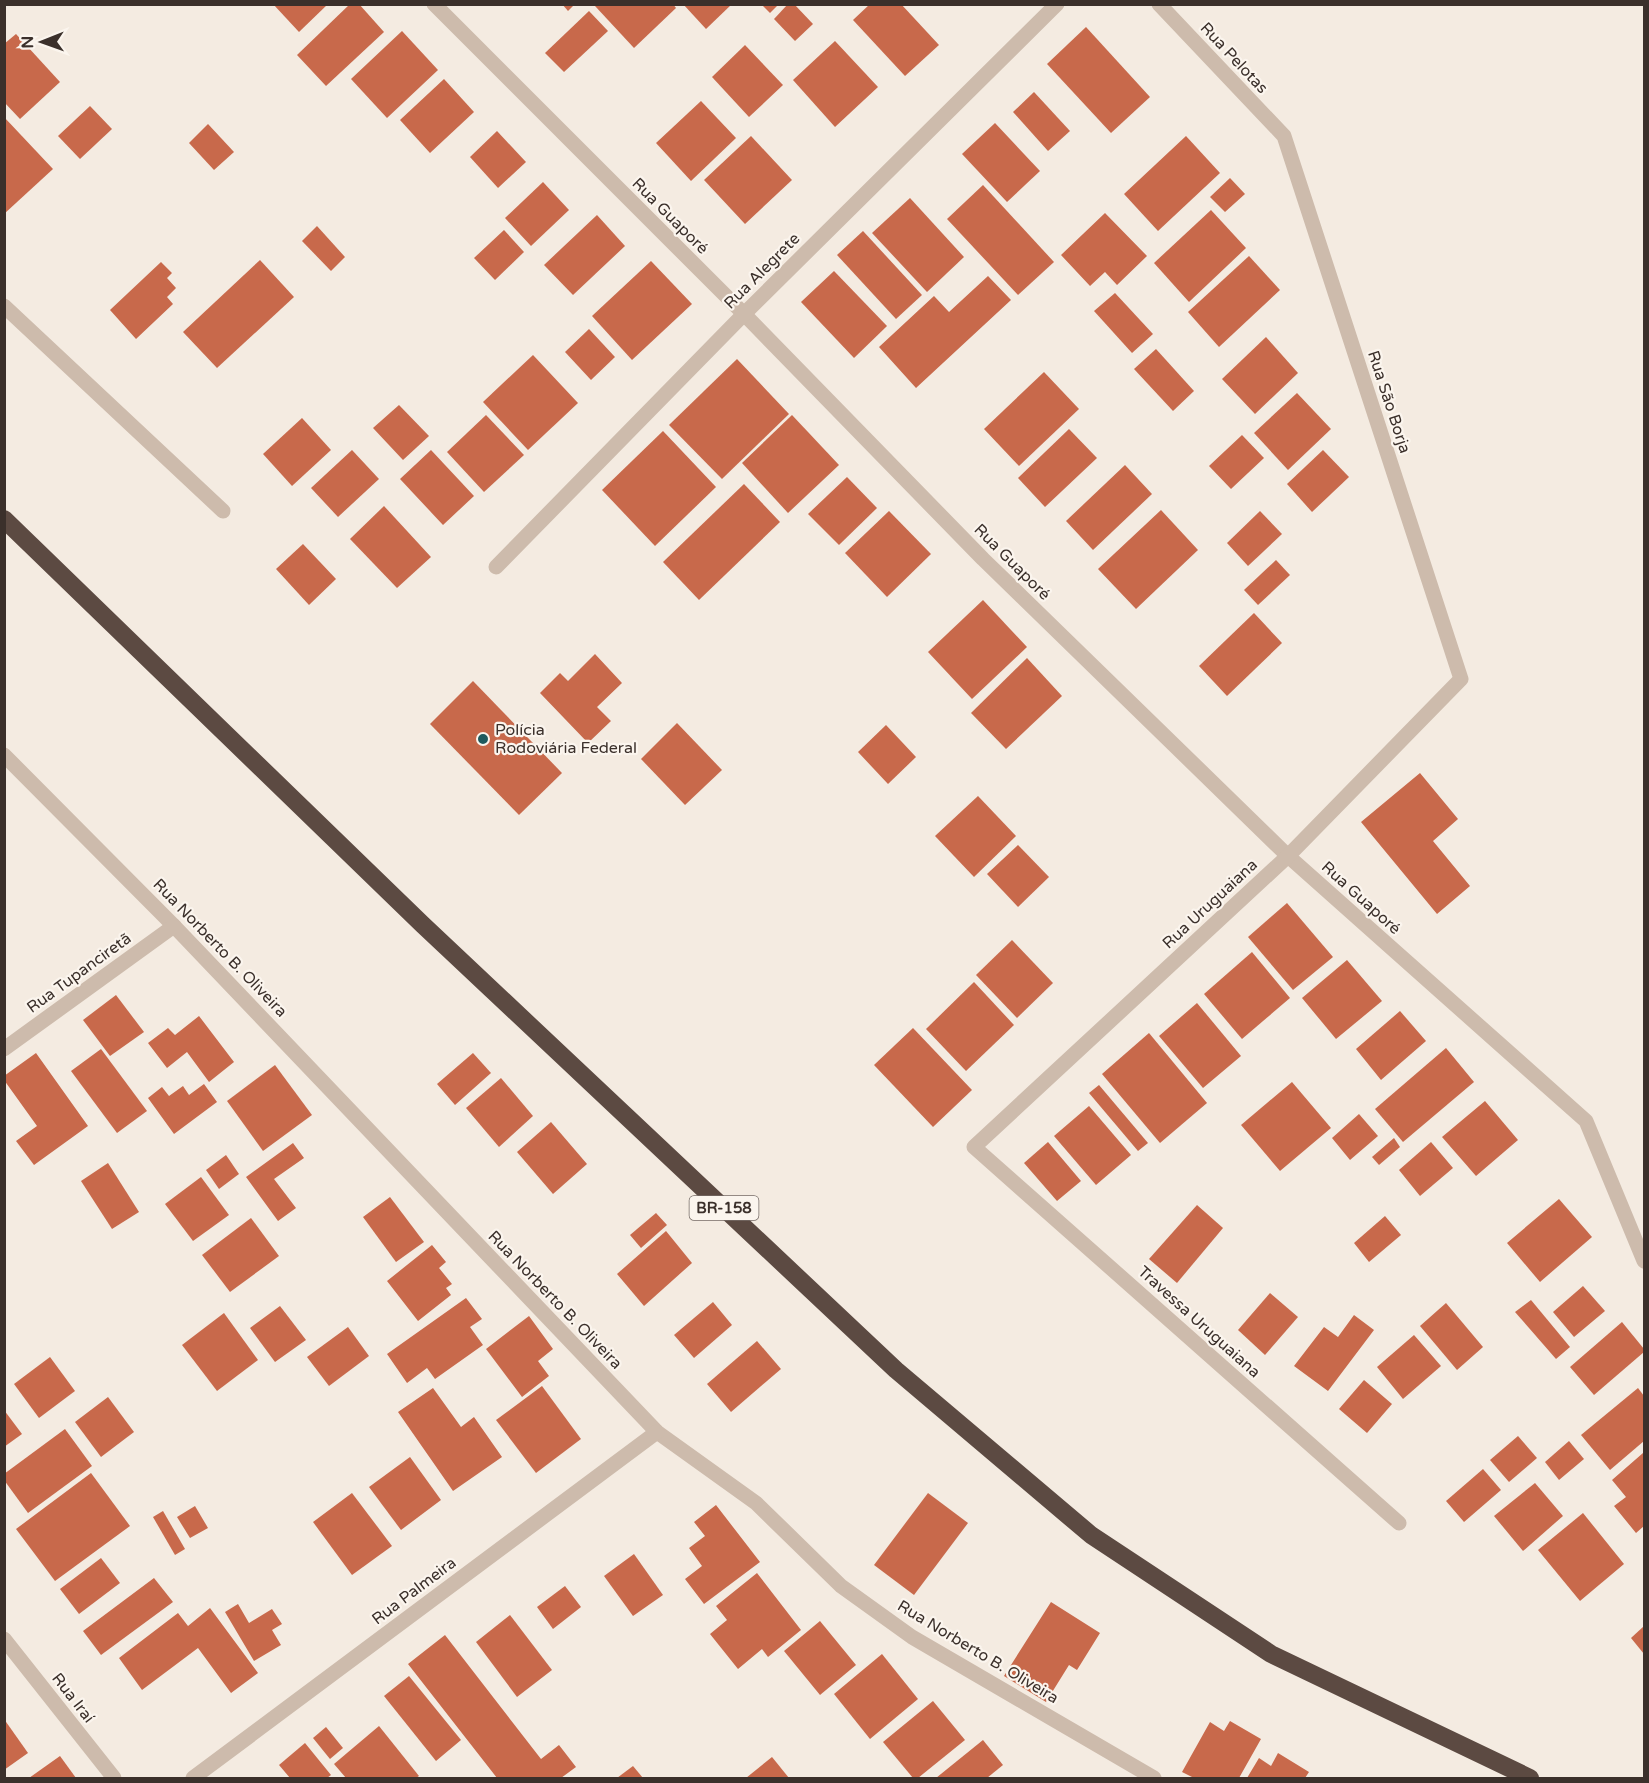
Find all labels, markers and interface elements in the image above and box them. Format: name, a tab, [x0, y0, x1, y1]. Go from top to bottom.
north arrow	[12, 12, 72, 72]
street label: Rua Pelotas	[1196, 18, 1272, 98]
text: N	[18, 36, 38, 49]
street label: Rua Guaporé	[628, 174, 712, 258]
street label: Rua Alegrete	[720, 229, 804, 313]
street label: Rua São Borja	[1363, 348, 1415, 456]
street label: Rua Guaporé	[970, 520, 1054, 604]
place label: Polícia Rodoviária Federal	[495, 720, 637, 758]
marker: Polícia Rodoviária Federal	[476, 732, 490, 746]
street label: Rua Uruguaiana	[1158, 855, 1262, 953]
street label: Rua Guaporé	[1317, 857, 1405, 939]
street label: Rua Norberto B. Oliveira	[149, 875, 291, 1021]
street label: Rua Tupanciretã	[23, 928, 135, 1018]
road number: BR-158	[690, 1196, 758, 1220]
street label: Rua Norberto B. Oliveira	[484, 1227, 626, 1373]
street label: Travessa Uruguaiana	[1134, 1262, 1264, 1382]
street label: Rua Palmeira	[368, 1553, 460, 1629]
street label: Rua Norberto B. Oliveira	[894, 1596, 1062, 1708]
street label: Rua Iraí	[47, 1669, 99, 1727]

